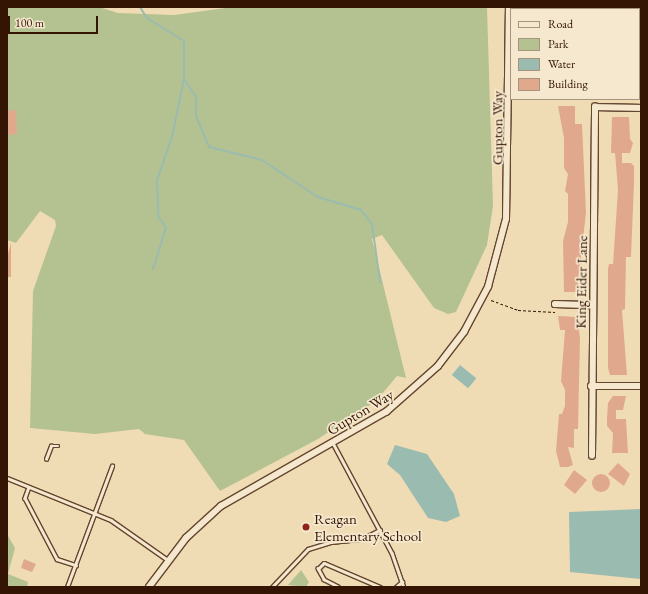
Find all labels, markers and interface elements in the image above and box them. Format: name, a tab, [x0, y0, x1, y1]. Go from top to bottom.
scale bar	[10, 8, 100, 34]
legend	[510, 8, 640, 100]
text: 100 m	[15, 15, 44, 31]
text: Road	[548, 16, 573, 32]
text: Park	[548, 36, 568, 52]
text: Water	[548, 56, 575, 72]
text: Building	[548, 76, 588, 92]
street label: Gupton Way	[488, 91, 506, 165]
street label: King Eider Lane	[571, 235, 591, 329]
street label: Gupton Way	[324, 385, 396, 439]
place label: Reagan Elementary School	[314, 509, 422, 544]
marker: Reagan Elementary School	[301, 522, 311, 532]

